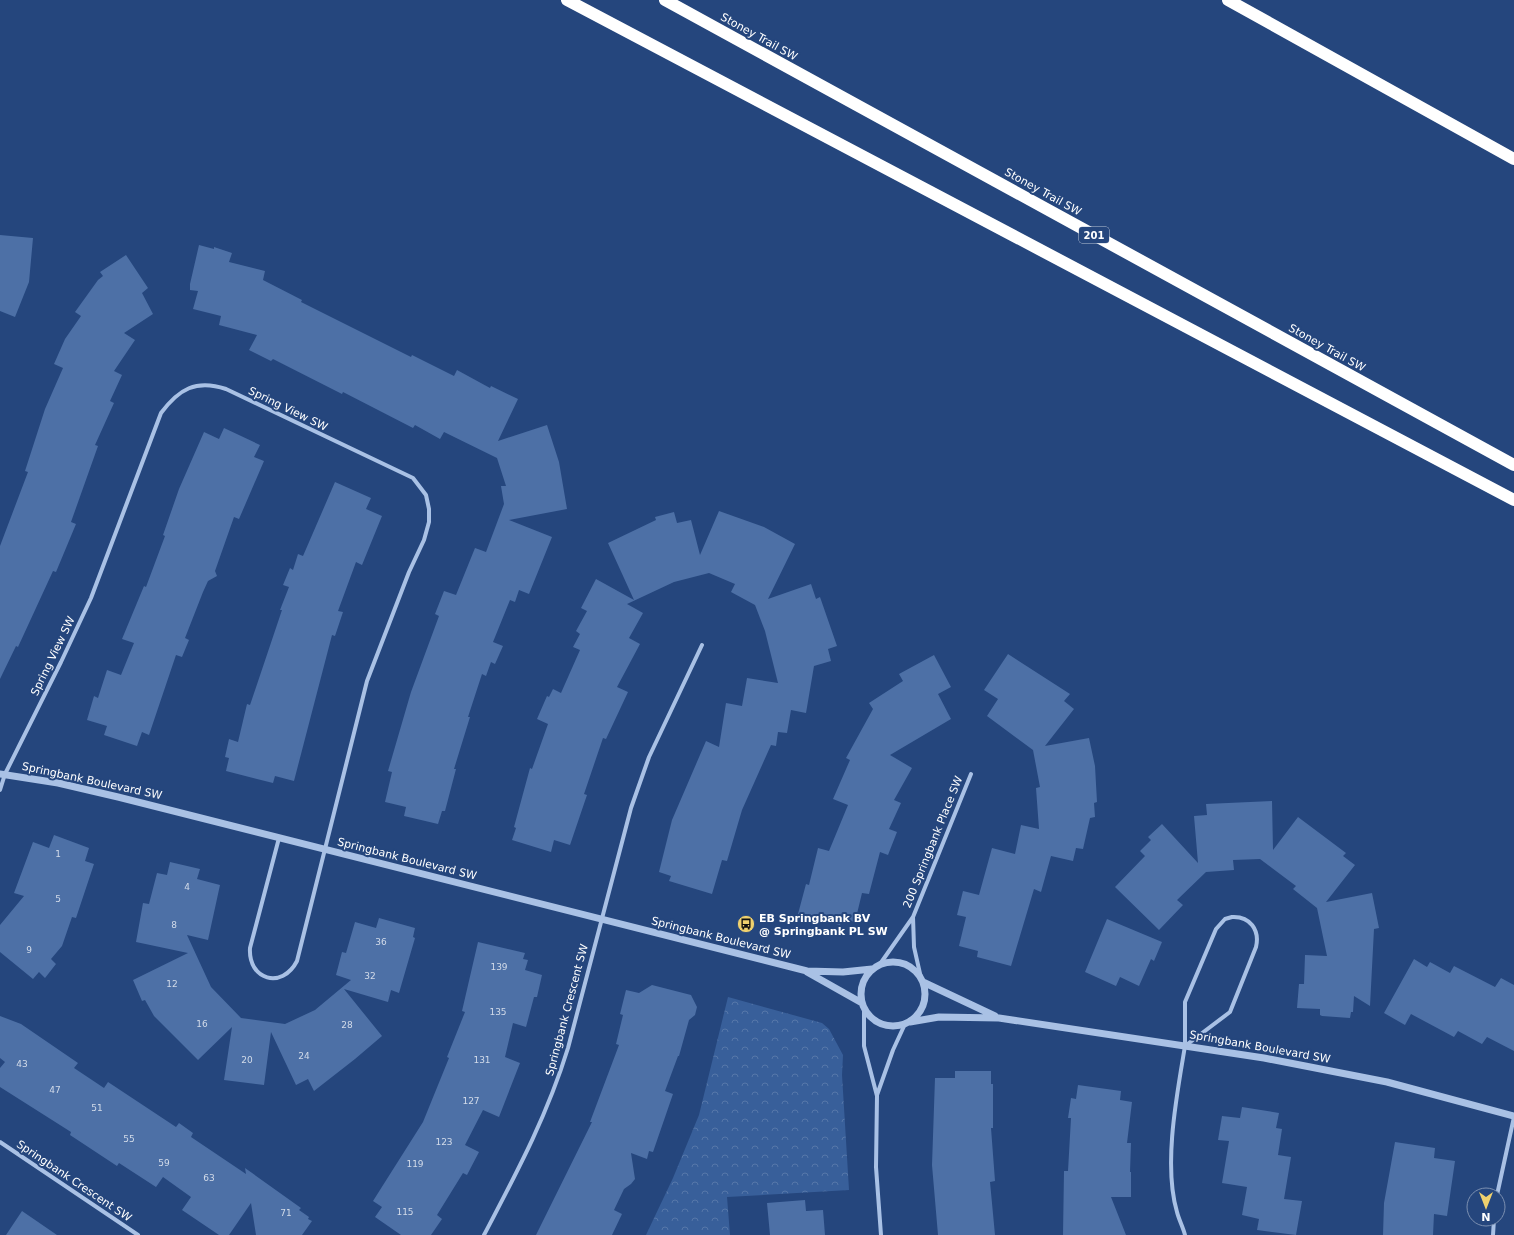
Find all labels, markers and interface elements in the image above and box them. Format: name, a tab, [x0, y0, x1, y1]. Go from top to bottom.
street label: Stoney Trail SW	[718, 11, 800, 63]
street label: Stoney Trail SW	[1002, 166, 1084, 218]
road number: 201	[1079, 227, 1109, 243]
street label: Stoney Trail SW	[1286, 322, 1368, 374]
street label: Spring View SW	[246, 384, 330, 434]
street label: Spring View SW	[28, 614, 78, 698]
street label: Springbank Boulevard SW	[21, 760, 163, 802]
street label: 200 Springbank Place SW	[901, 774, 966, 910]
street label: Springbank Boulevard SW	[336, 835, 478, 883]
house number: 1	[55, 849, 61, 859]
house number: 4	[184, 882, 190, 892]
house number: 5	[55, 894, 61, 904]
place label: EB Springbank BV @ Springbank PL SW	[759, 912, 888, 938]
street label: Springbank Boulevard SW	[650, 914, 792, 962]
bus stop icon: EB Springbank BV @ Springbank PL SW	[736, 914, 756, 934]
house number: 8	[171, 920, 177, 930]
house number: 36	[375, 937, 387, 947]
street label: Springbank Crescent SW	[543, 943, 591, 1077]
house number: 9	[26, 945, 32, 955]
house number: 139	[490, 962, 508, 972]
house number: 32	[364, 971, 376, 981]
house number: 12	[166, 979, 178, 989]
house number: 135	[489, 1007, 507, 1017]
house number: 16	[196, 1019, 208, 1029]
house number: 28	[341, 1020, 353, 1030]
street label: Springbank Boulevard SW	[1188, 1028, 1332, 1066]
house number: 24	[298, 1051, 310, 1061]
house number: 20	[241, 1055, 253, 1065]
house number: 131	[473, 1055, 491, 1065]
house number: 43	[16, 1059, 28, 1069]
house number: 47	[49, 1085, 61, 1095]
house number: 127	[462, 1096, 480, 1106]
house number: 51	[91, 1103, 103, 1113]
house number: 55	[123, 1134, 135, 1144]
house number: 123	[435, 1137, 453, 1147]
street label: Springbank Crescent SW	[14, 1138, 134, 1224]
house number: 59	[158, 1158, 170, 1168]
house number: 119	[406, 1159, 424, 1169]
house number: 63	[203, 1173, 215, 1183]
north arrow	[1466, 1187, 1506, 1227]
house number: 115	[396, 1207, 414, 1217]
house number: 71	[280, 1208, 292, 1218]
text: N	[1481, 1210, 1491, 1223]

